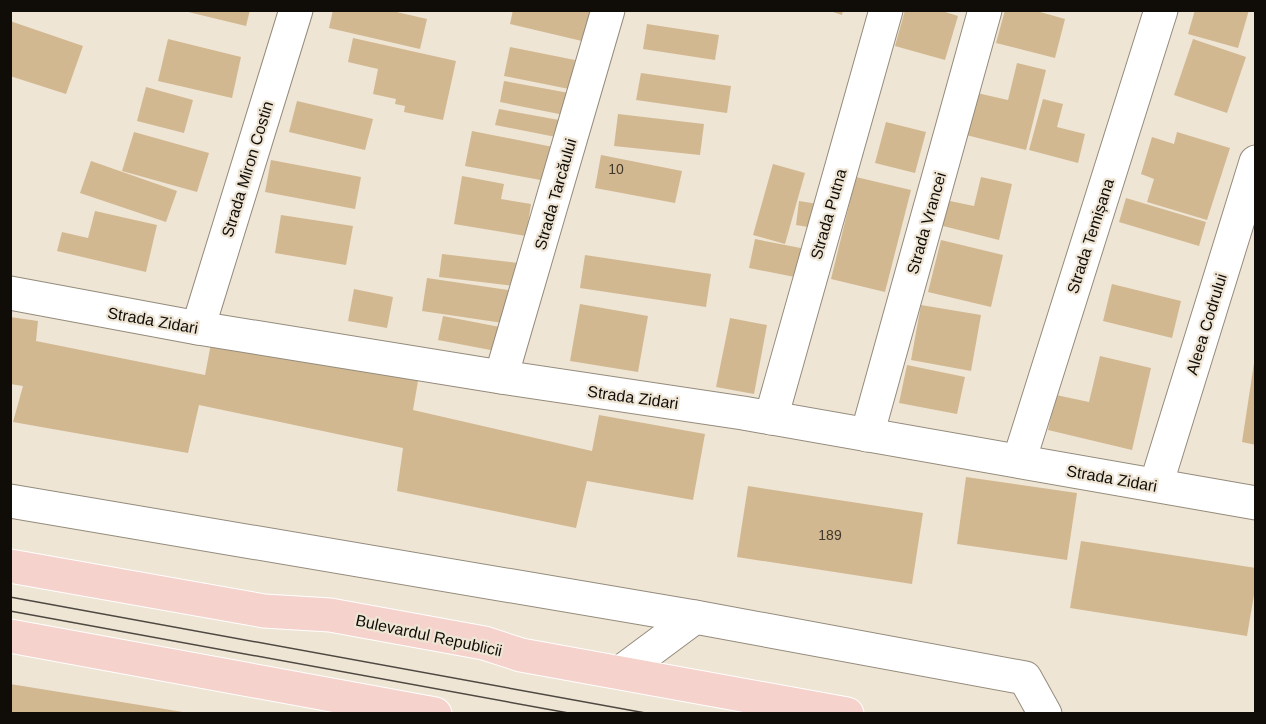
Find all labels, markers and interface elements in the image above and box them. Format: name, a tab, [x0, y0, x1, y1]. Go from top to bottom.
street label: Strada Miron Costin	[219, 99, 276, 239]
street label: Strada Tarcăului	[531, 136, 580, 252]
house number: 10	[608, 161, 624, 177]
street label: Strada Putna	[807, 167, 850, 261]
street label: Strada Vrancei	[904, 170, 949, 276]
street label: Strada Temișana	[1064, 176, 1117, 296]
street label: Aleea Codrului	[1183, 271, 1230, 377]
street label: Strada Zidari	[106, 304, 199, 337]
street label: Strada Zidari	[586, 383, 679, 412]
street label: Strada Zidari	[1065, 462, 1158, 495]
house number: 189	[818, 527, 842, 543]
street label: Bulevardul Republicii	[354, 612, 504, 659]

